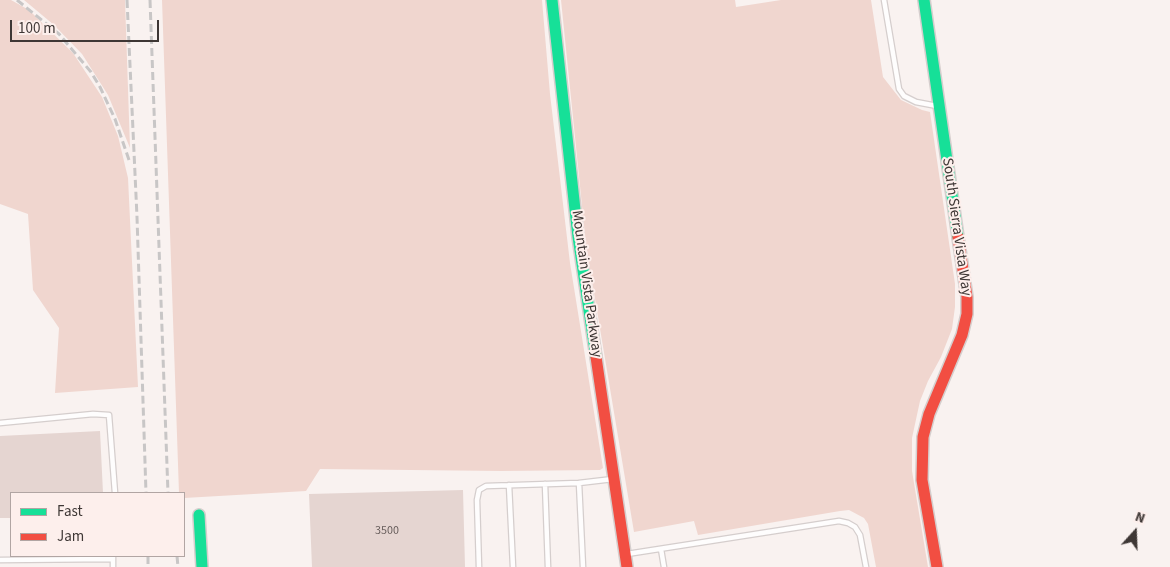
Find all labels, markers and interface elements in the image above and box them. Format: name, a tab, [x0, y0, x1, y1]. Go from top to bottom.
scale bar	[12, 10, 161, 42]
text: 100 m	[18, 18, 56, 39]
street label: South Sierra Vista Way	[937, 157, 975, 297]
street label: Mountain Vista Parkway	[567, 209, 605, 359]
legend	[10, 492, 185, 557]
text: Fast	[57, 501, 83, 522]
north arrow	[1110, 507, 1160, 557]
text: N	[1132, 507, 1148, 529]
house number: 3500	[375, 524, 399, 538]
text: Jam	[57, 526, 84, 547]

